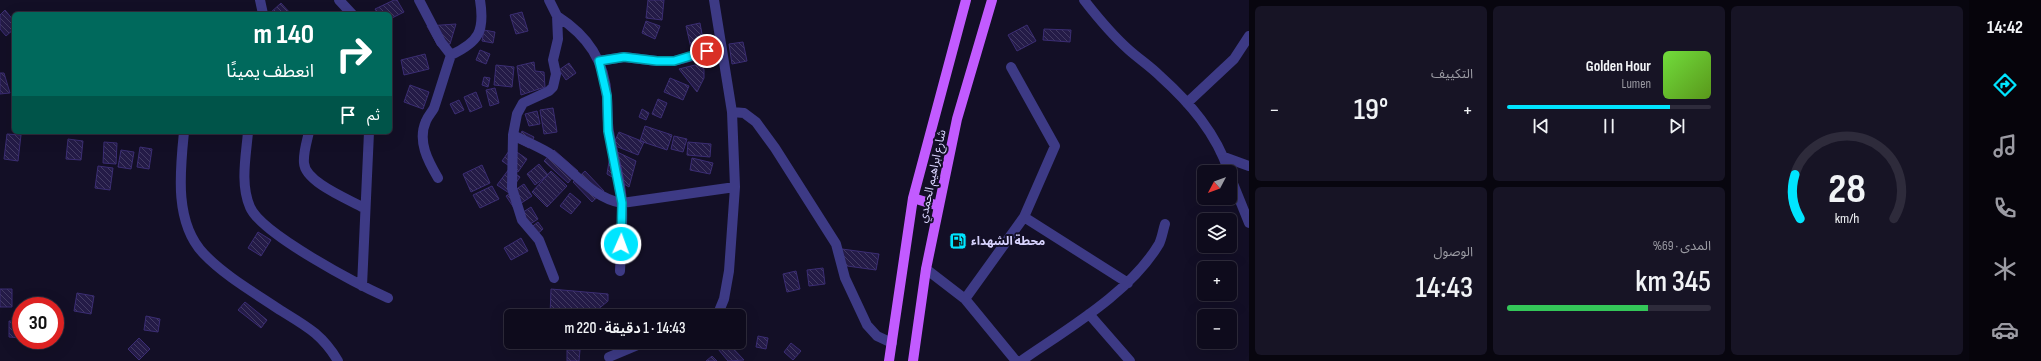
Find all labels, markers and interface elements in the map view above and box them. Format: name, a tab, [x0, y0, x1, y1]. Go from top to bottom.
text: 14:42	[1987, 17, 2023, 38]
text: 140 m	[253, 18, 314, 51]
icon: right	[328, 28, 380, 80]
pin	[690, 34, 724, 68]
icon: arrive	[696, 40, 718, 62]
text: Golden Hour	[1586, 57, 1651, 76]
text: انعطف يمينًا	[226, 61, 314, 82]
text: التكييف	[1431, 66, 1473, 82]
icon: directions	[1991, 71, 2019, 99]
text: Lumen	[1622, 76, 1651, 92]
text: 19°	[1354, 92, 1388, 128]
text: −	[1269, 97, 1280, 124]
text: +	[1462, 97, 1473, 124]
icon: arrive	[337, 104, 359, 126]
text: ثم	[367, 106, 380, 125]
icon: previous	[1530, 115, 1552, 137]
icon: pause	[1598, 115, 1620, 137]
icon: next	[1666, 115, 1688, 137]
street label: شارع ابراهيم الحمدي	[915, 128, 951, 224]
icon: music	[1991, 132, 2019, 160]
text: 28	[1828, 164, 1866, 213]
north arrow	[1197, 165, 1237, 205]
map controls	[1197, 165, 1237, 349]
icon: phone	[1991, 194, 2019, 222]
text: km/h	[1835, 209, 1859, 226]
button: layers	[1197, 213, 1237, 253]
position arrow	[600, 223, 642, 265]
fuel station icon: محطة الشهداء	[948, 231, 968, 251]
place label: محطة الشهداء	[971, 234, 1045, 249]
text: المدى · 69%	[1653, 238, 1711, 254]
text: الوصول	[1433, 244, 1473, 260]
icon: climate	[1991, 255, 2019, 283]
button: +	[1197, 261, 1237, 301]
text: 345 km	[1635, 264, 1711, 300]
text: 14:43	[1415, 270, 1473, 306]
speed limit sign: 30	[12, 297, 64, 349]
button: −	[1197, 309, 1237, 349]
icon: car	[1991, 316, 2019, 344]
text: 14:43 · 1 دقيقة · 220 m	[564, 319, 686, 338]

